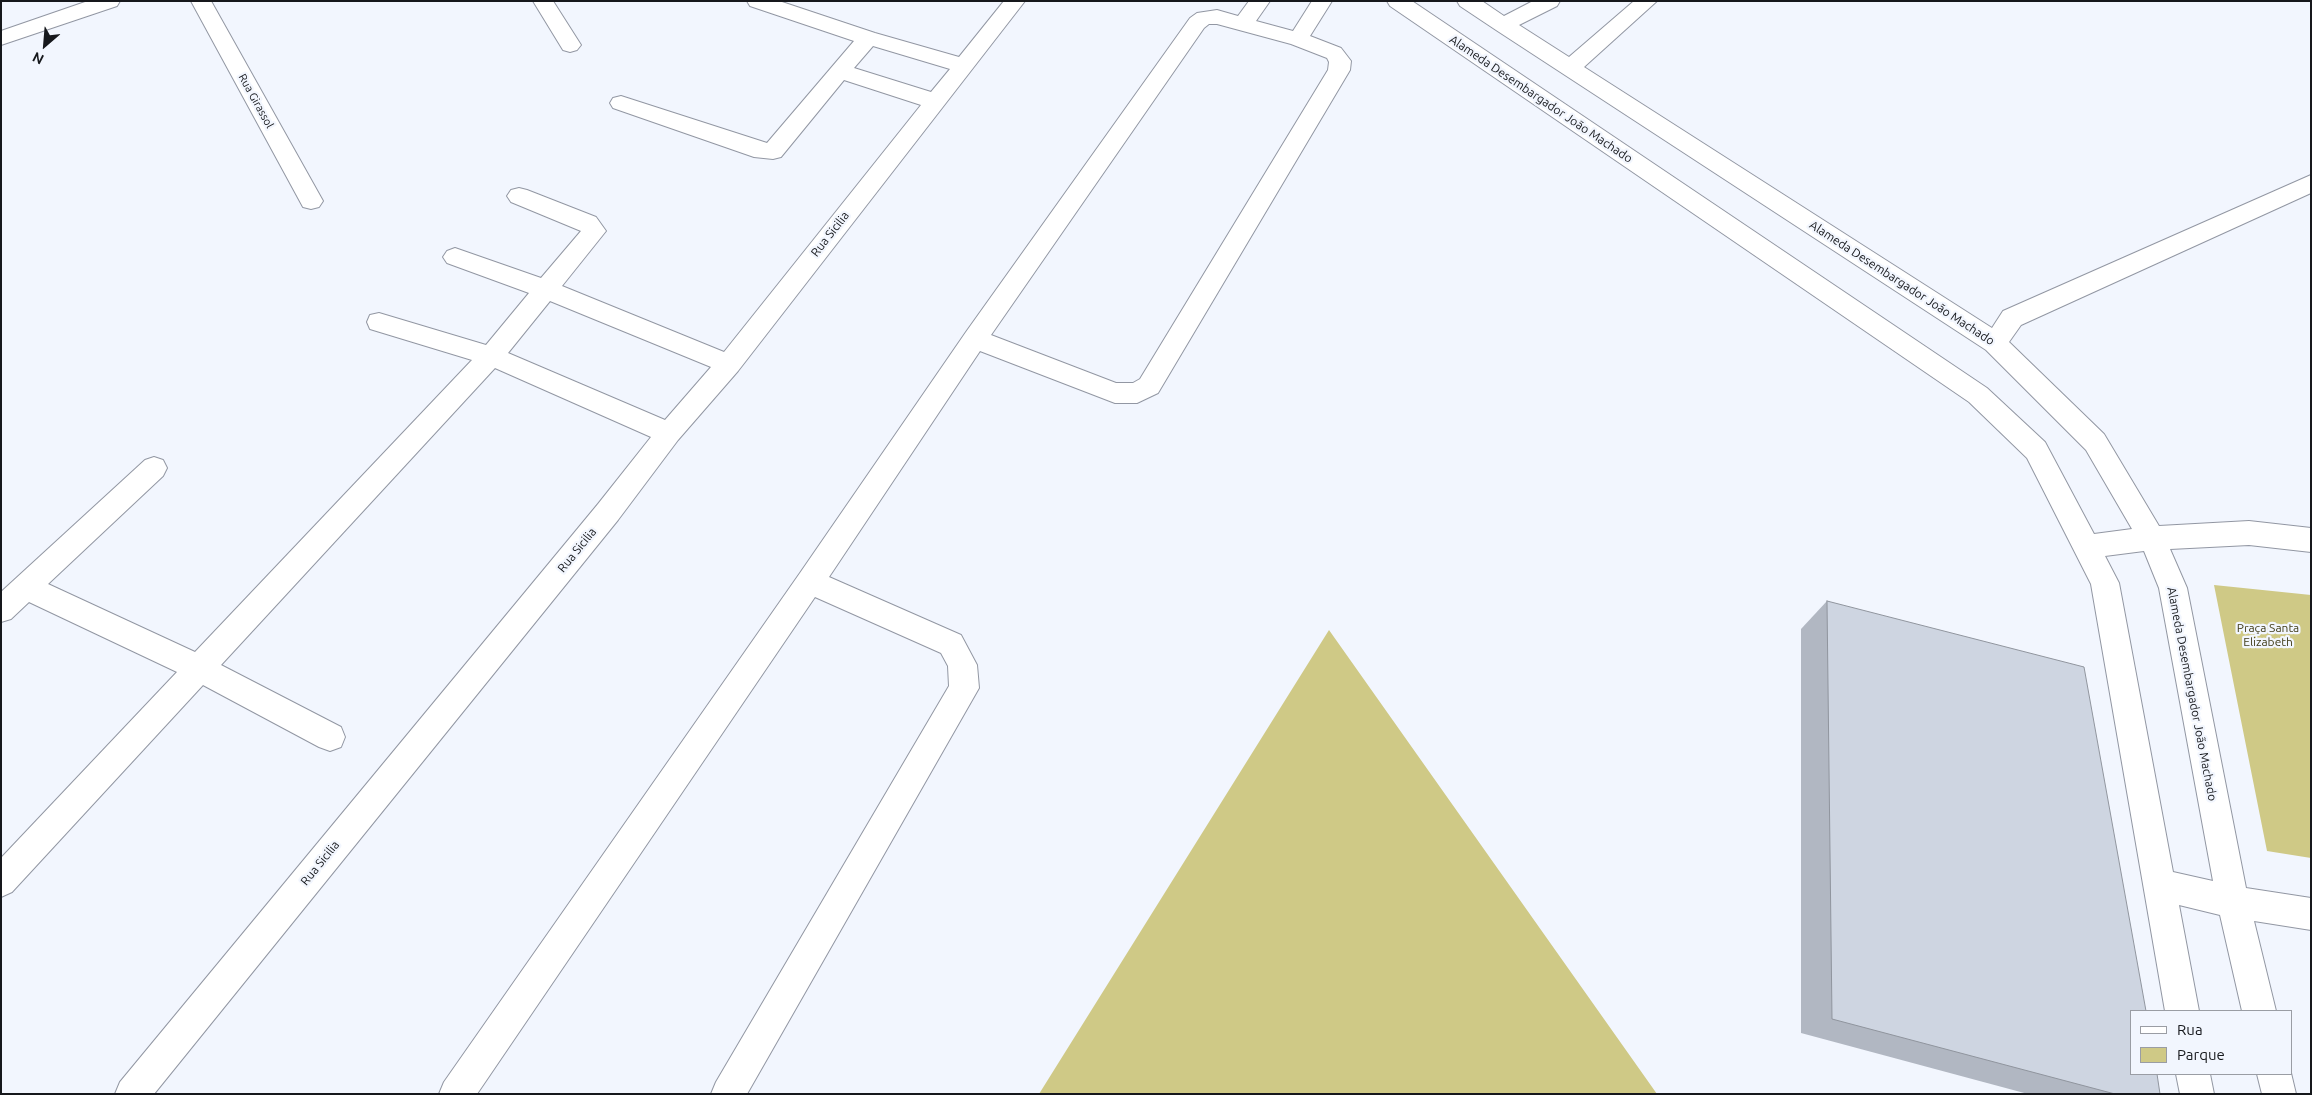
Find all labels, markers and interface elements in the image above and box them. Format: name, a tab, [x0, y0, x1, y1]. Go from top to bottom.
north arrow	[20, 20, 70, 70]
street label: Alameda Desembargador João Machado	[1447, 32, 1635, 166]
text: N	[30, 49, 46, 68]
street label: Rua Girassol	[236, 72, 276, 130]
street label: Rua Sicilia	[808, 209, 852, 259]
street label: Alameda Desembargador João Machado	[1807, 218, 1997, 348]
street label: Rua Sicilia	[555, 525, 599, 575]
street label: Alameda Desembargador João Machado	[2164, 586, 2220, 802]
park label: Praça Santa Elizabeth	[2237, 621, 2299, 649]
street label: Rua Sicilia	[298, 838, 342, 888]
legend	[2130, 1010, 2292, 1075]
text: Rua	[2177, 1021, 2203, 1038]
text: Parque	[2177, 1046, 2225, 1063]

